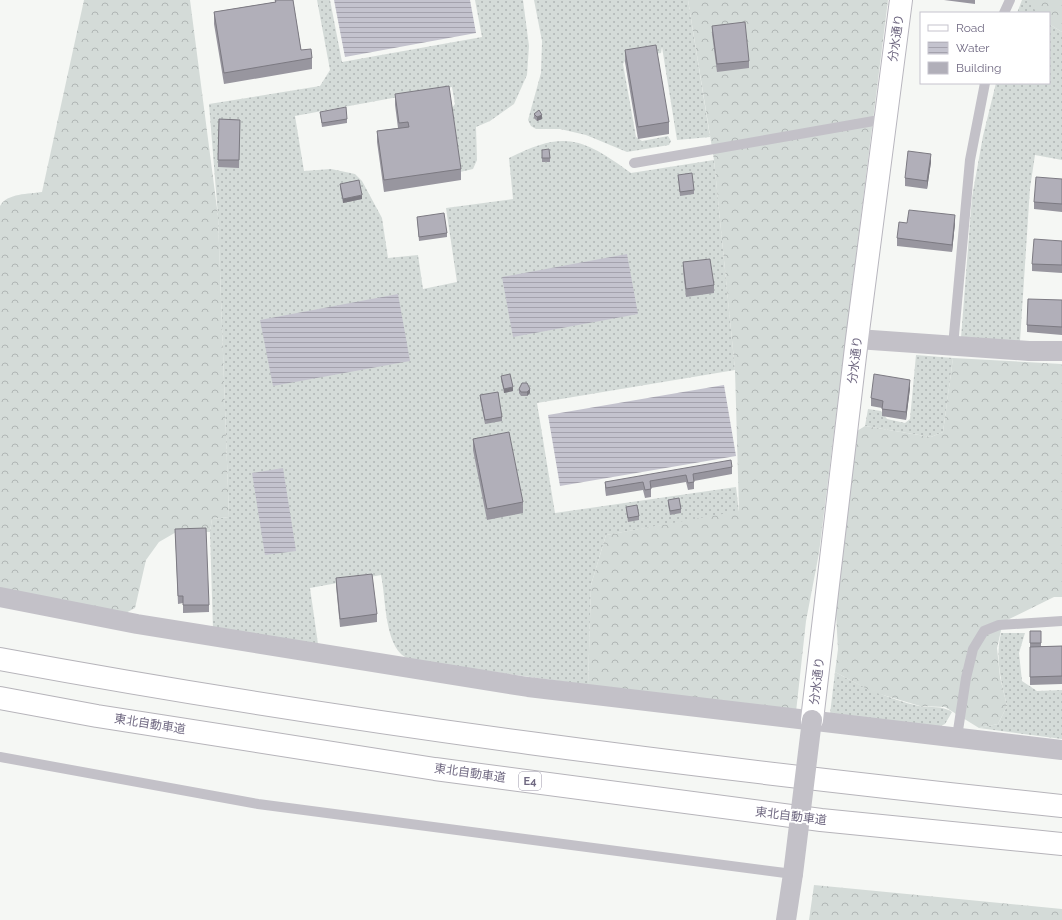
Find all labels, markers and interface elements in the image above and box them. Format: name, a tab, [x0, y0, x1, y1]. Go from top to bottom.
legend	[920, 12, 1050, 84]
street label: 分水通り	[886, 13, 906, 63]
text: Road	[956, 21, 985, 35]
text: Water	[956, 41, 990, 55]
text: Building	[956, 61, 1002, 75]
street label: 分水通り	[845, 335, 865, 385]
street label: 分水通り	[807, 656, 827, 706]
street label: 東北自動車道	[113, 711, 187, 737]
street label: 東北自動車道	[433, 761, 507, 785]
road number: E4	[519, 772, 541, 790]
street label: 東北自動車道	[754, 805, 828, 827]

